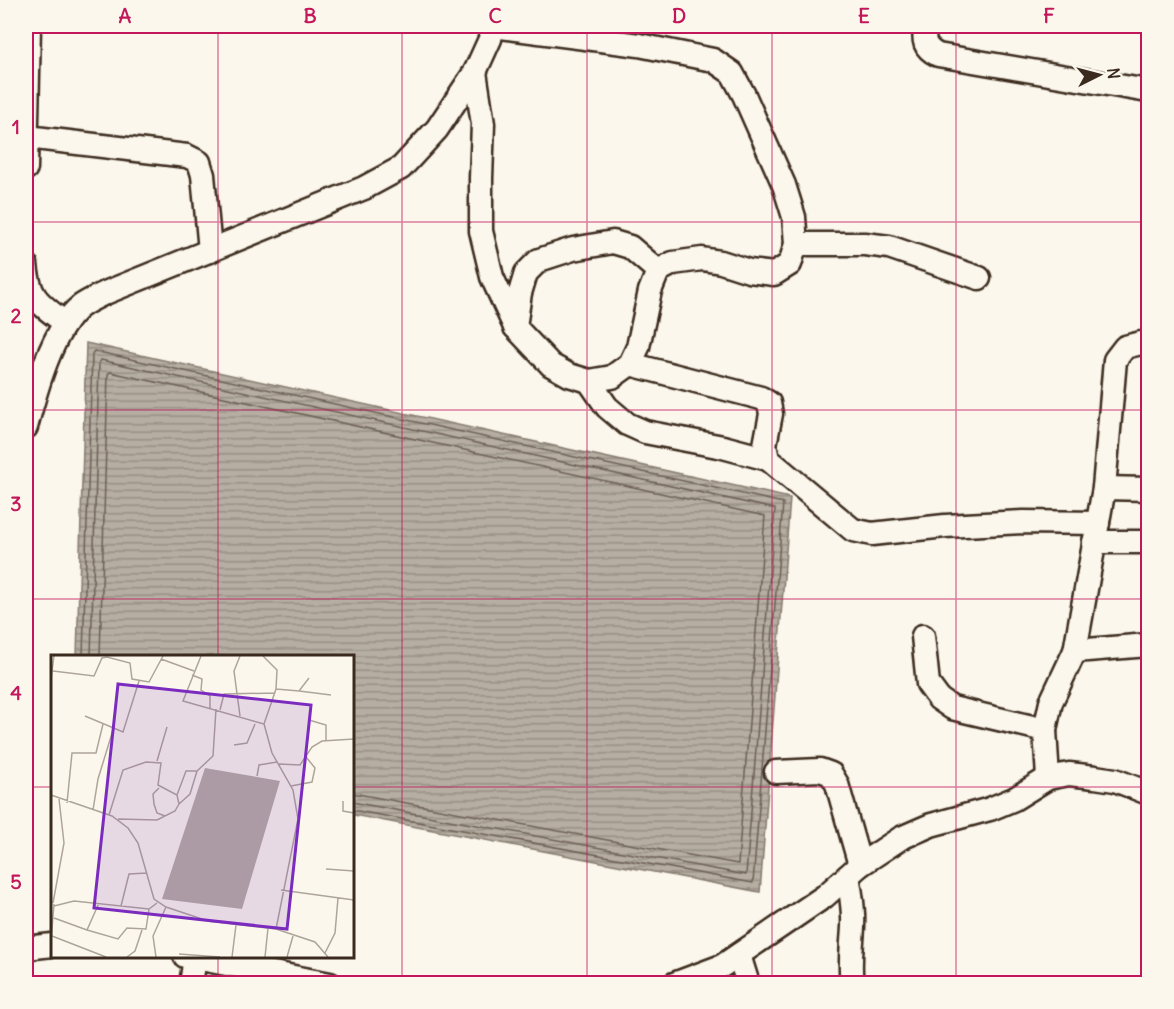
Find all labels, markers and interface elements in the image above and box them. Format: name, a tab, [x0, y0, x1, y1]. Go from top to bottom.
text: A	[119, 3, 132, 28]
text: B	[303, 3, 317, 28]
text: C	[488, 3, 502, 28]
text: D	[672, 3, 686, 28]
text: E	[858, 3, 870, 28]
text: F	[1043, 3, 1055, 28]
north arrow	[1069, 45, 1129, 105]
text: N	[1103, 67, 1124, 80]
text: 1	[12, 114, 20, 139]
text: 2	[11, 303, 22, 328]
text: 3	[10, 491, 22, 516]
inset map	[51, 655, 354, 958]
text: 4	[10, 680, 22, 705]
text: 5	[10, 869, 22, 894]

